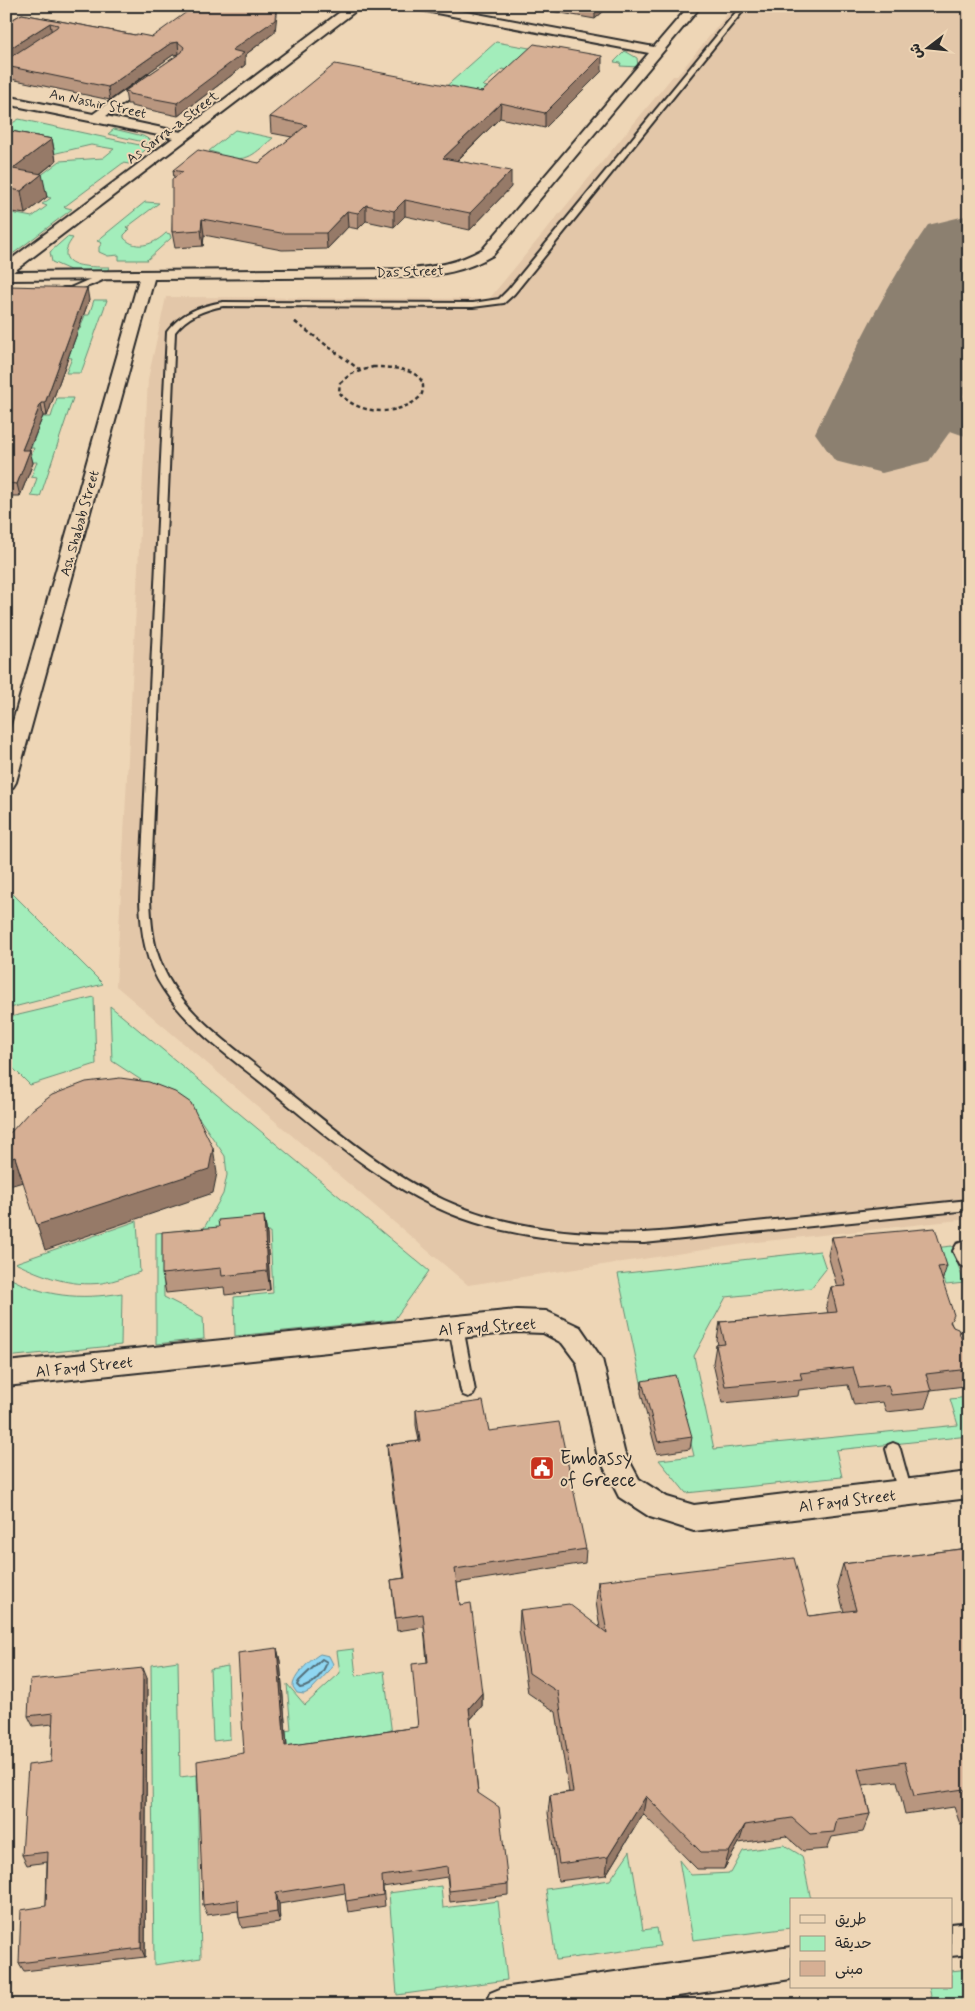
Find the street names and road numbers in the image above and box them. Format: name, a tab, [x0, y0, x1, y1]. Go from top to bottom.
street label: An Nashir Street	[48, 85, 148, 123]
street label: As Sarra-a Street	[123, 87, 223, 168]
street label: Das Street	[376, 262, 445, 282]
street label: Ash Shabab Street	[56, 468, 104, 578]
street label: Al Fayd Street	[438, 1314, 537, 1341]
street label: Al Fayd Street	[34, 1352, 134, 1383]
street label: Al Fayd Street	[797, 1485, 897, 1518]

